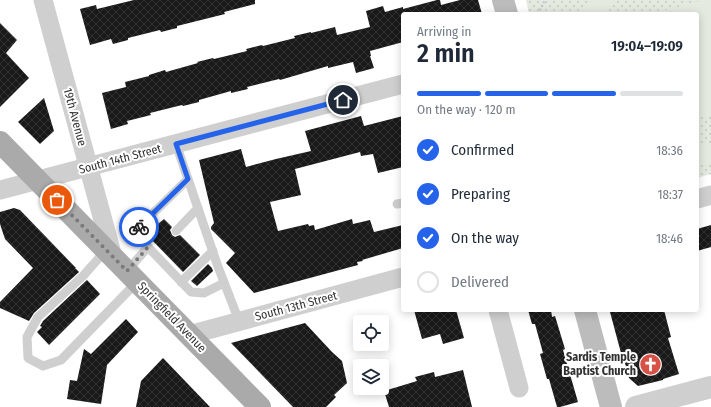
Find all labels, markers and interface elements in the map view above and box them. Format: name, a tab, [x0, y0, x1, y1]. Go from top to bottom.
text: Arriving in	[417, 24, 471, 39]
text: 19:04–19:09	[611, 37, 683, 55]
text: 2 min	[417, 38, 475, 69]
pin	[326, 83, 360, 117]
street label: 19th Avenue	[61, 86, 89, 148]
icon: home	[332, 89, 354, 111]
text: On the way · 120 m	[417, 102, 515, 117]
icon: check	[417, 139, 439, 161]
street label: South 14th Street	[77, 141, 163, 177]
text: Confirmed	[451, 141, 514, 159]
text: 18:36	[656, 143, 683, 158]
pin	[40, 183, 74, 217]
icon: check	[417, 183, 439, 205]
text: Preparing	[451, 185, 510, 203]
text: 18:37	[657, 187, 683, 202]
icon: bag	[46, 189, 68, 211]
courier	[119, 207, 159, 247]
icon: bike	[128, 216, 150, 238]
icon: check	[417, 227, 439, 249]
text: On the way	[451, 229, 519, 247]
text: 18:46	[656, 231, 683, 246]
text: Delivered	[451, 273, 509, 291]
street label: Springfield Avenue	[135, 279, 209, 355]
street label: South 13th Street	[253, 288, 339, 324]
map controls	[353, 315, 389, 395]
button: locate	[353, 315, 389, 351]
place label: Sardis Temple Baptist Church	[563, 350, 636, 378]
church icon: Sardis Temple Baptist Church	[638, 351, 664, 377]
button: layers	[353, 359, 389, 395]

